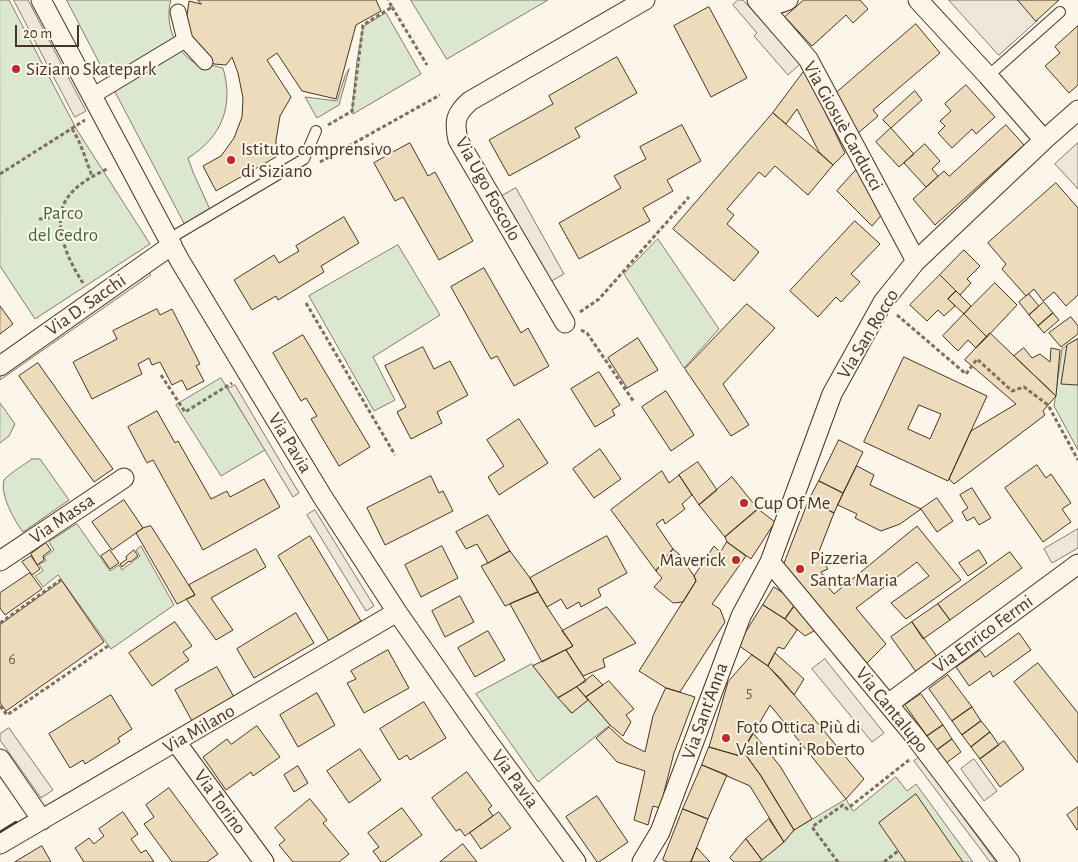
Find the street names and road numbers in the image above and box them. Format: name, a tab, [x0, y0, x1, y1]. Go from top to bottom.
street label: Via Giosuè Carducci	[798, 57, 888, 195]
street label: Via Ugo Foscolo	[450, 133, 526, 245]
street label: Via D. Sacchi	[42, 269, 130, 341]
street label: Via San Rocco	[832, 285, 904, 383]
street label: Via Pavia	[263, 409, 317, 477]
street label: Via Massa	[25, 489, 99, 549]
street label: Via Enrico Fermi	[928, 590, 1038, 678]
street label: Via Sant'Anna	[677, 659, 733, 763]
street label: Via Cantalupo	[851, 663, 933, 757]
street label: Via Milano	[159, 699, 239, 759]
street label: Via Pavia	[486, 745, 544, 813]
street label: Via Torino	[189, 765, 251, 839]

